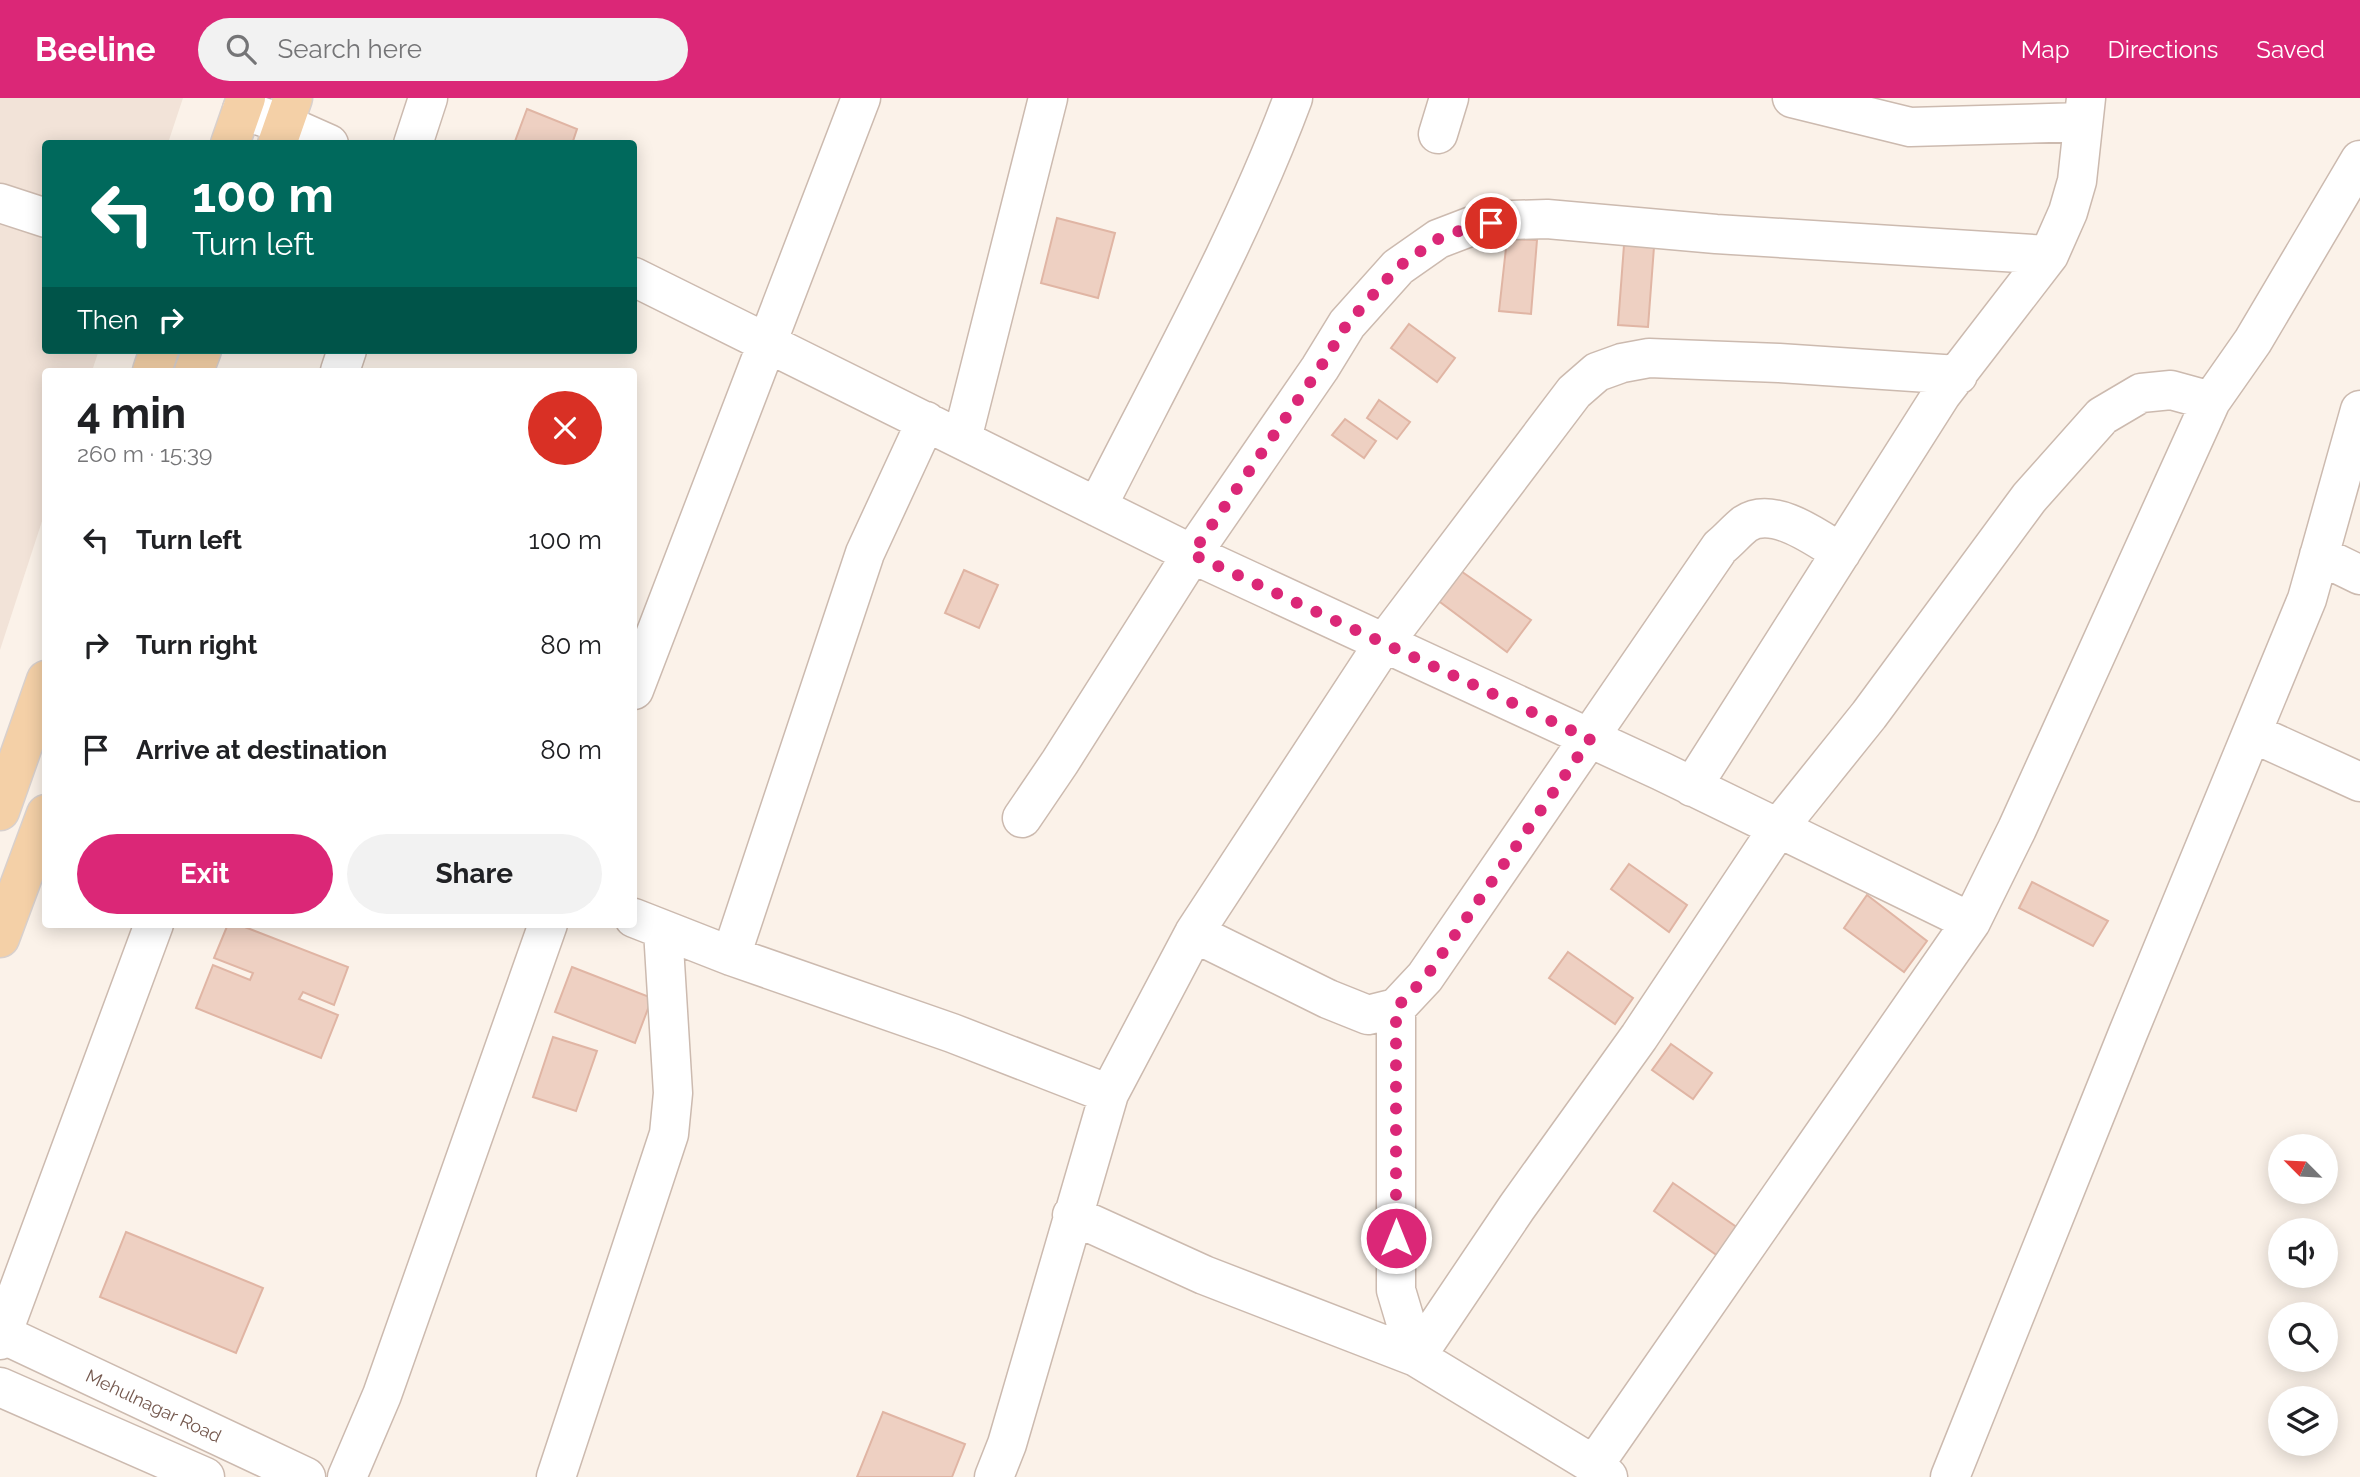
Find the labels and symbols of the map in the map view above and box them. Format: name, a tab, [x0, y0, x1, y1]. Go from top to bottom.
pin	[1461, 193, 1521, 253]
north arrow	[2268, 1134, 2338, 1204]
position arrow	[1359, 1201, 1433, 1275]
street label: Mehulnagar Road	[83, 1365, 225, 1446]

